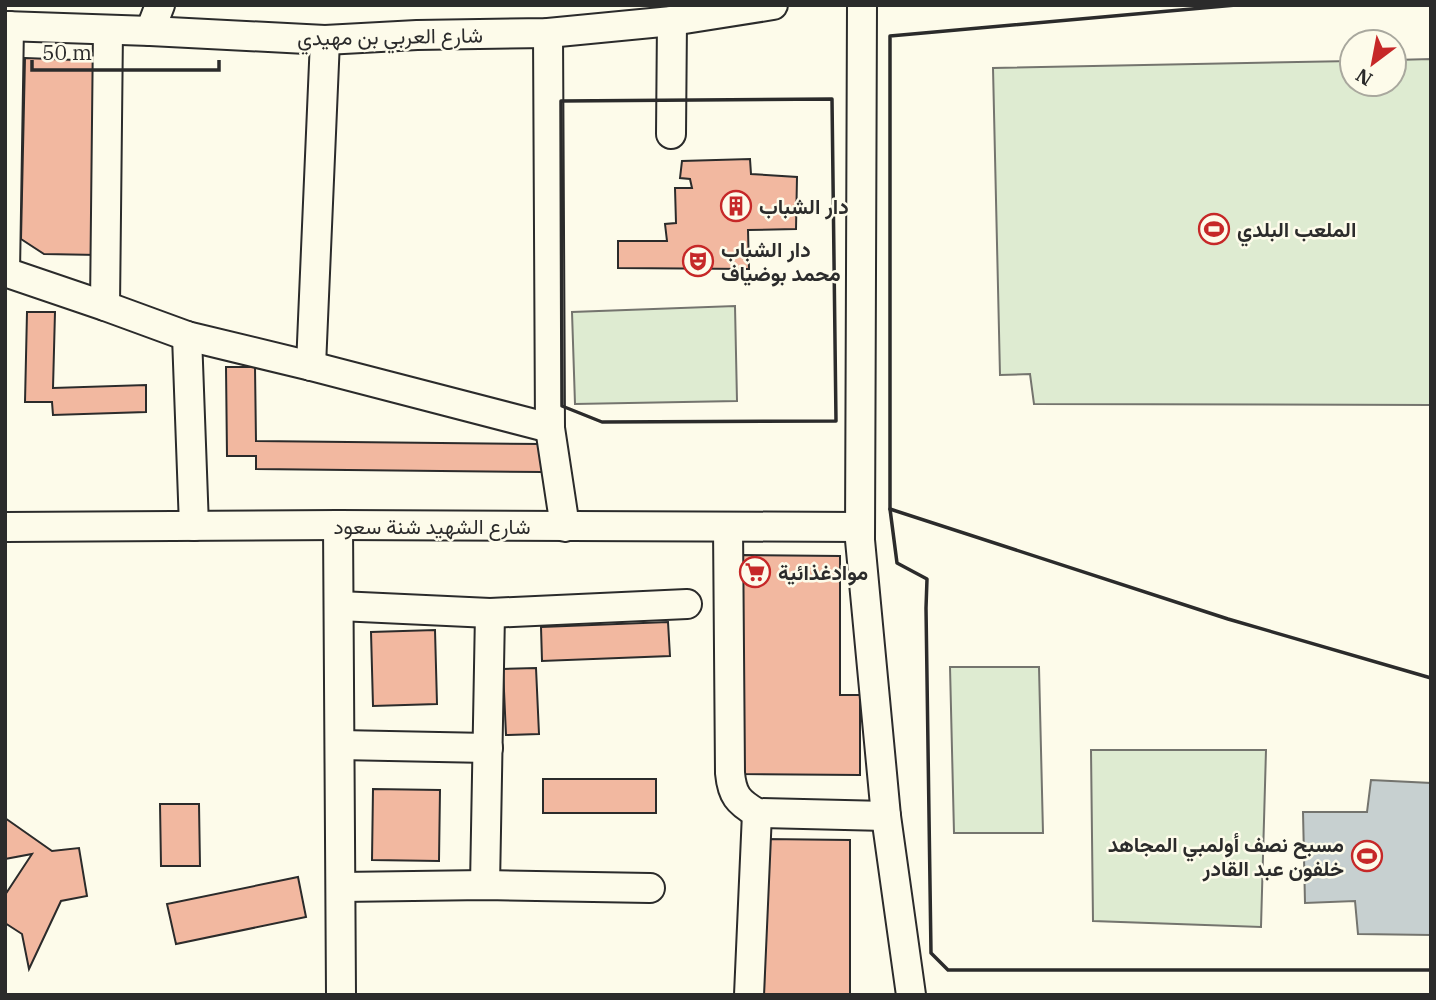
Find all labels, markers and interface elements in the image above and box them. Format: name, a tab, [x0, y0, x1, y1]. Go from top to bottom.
street label: شارع العربي بن مهيدي	[297, 20, 483, 56]
scale bar	[32, 28, 219, 72]
north arrow	[1338, 28, 1408, 98]
text: 50 m	[42, 38, 92, 66]
text: N	[1351, 63, 1377, 92]
building icon: دار الشباب	[719, 189, 753, 223]
place label: دار الشباب	[759, 192, 849, 220]
sports icon: الملعب البلدي	[1197, 212, 1231, 246]
place label: الملعب البلدي	[1237, 215, 1356, 247]
place label: دار الشباب محمد بوضياف	[721, 235, 841, 287]
theatre icon: دار الشباب محمد بوضياف	[681, 244, 715, 278]
street label: شارع الشهيد شنة سعود	[333, 512, 531, 541]
supermarket icon: موادغذائية	[738, 555, 772, 589]
place label: موادغذائية	[778, 558, 868, 586]
place label: مسبح نصف أولمبي المجاهد خلفون عبد القادر	[1108, 830, 1344, 882]
sports icon: مسبح نصف أولمبي المجاهد خلفون عبد القادر	[1350, 839, 1384, 873]

